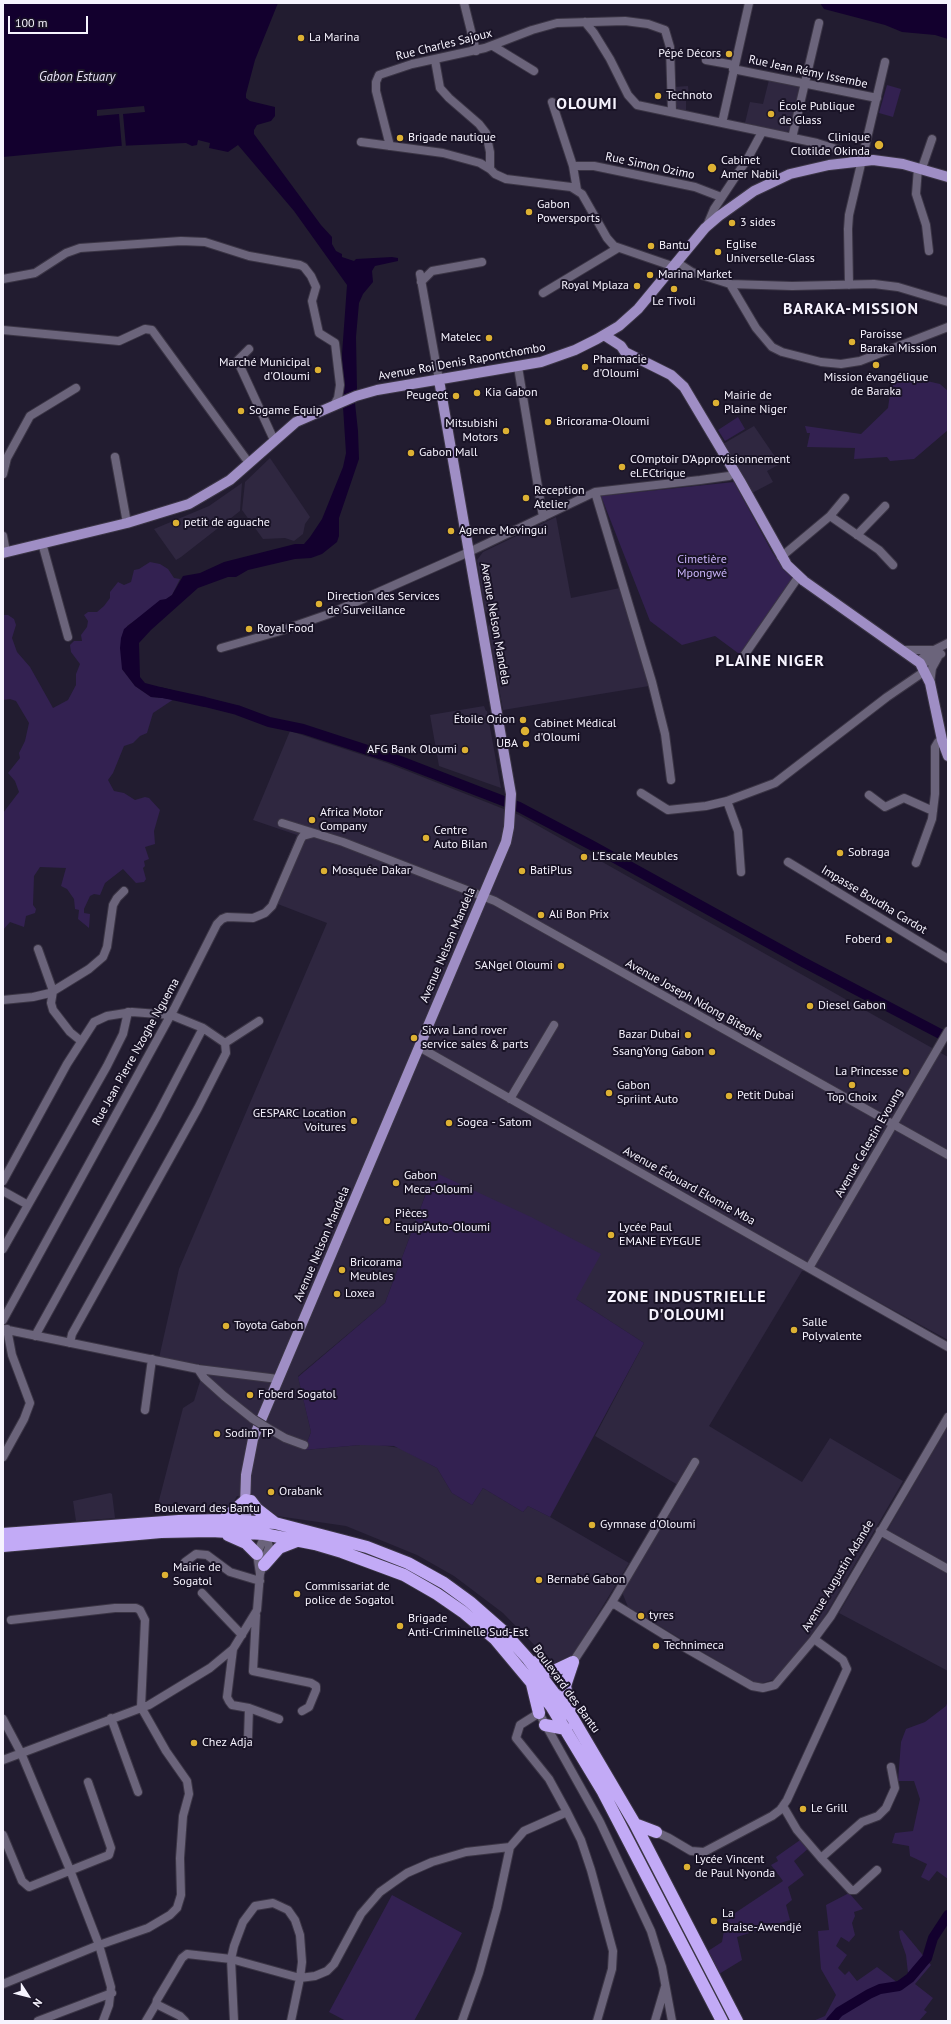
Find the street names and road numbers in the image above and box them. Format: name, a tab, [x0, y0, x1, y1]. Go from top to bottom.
street label: Rue Charles Sajoux	[394, 26, 494, 64]
street label: Rue Jean Rémy Issembe	[747, 52, 869, 92]
street label: Rue Simon Ozimo	[604, 149, 696, 183]
street label: Avenue Roi Denis Rapontchombo	[377, 340, 547, 384]
street label: Avenue Nelson Mandela	[477, 562, 513, 686]
street label: Impasse Boudha Cardot	[819, 863, 929, 937]
street label: Avenue Nelson Mandela	[417, 885, 479, 1005]
street label: Avenue Joseph Ndong Biteghe	[623, 956, 765, 1044]
street label: Rue Jean Pierre Nzoghe Nguema	[89, 976, 183, 1128]
street label: Avenue Celestin Evoung	[832, 1086, 906, 1200]
street label: Avenue Édouard Ekomie Mba	[620, 1144, 758, 1228]
street label: Avenue Nelson Mandela	[291, 1184, 353, 1304]
street label: Boulevard des Bantu	[154, 1502, 260, 1516]
street label: Avenue Augustin Adande	[799, 1518, 877, 1634]
street label: Boulevard des Bantu	[529, 1642, 603, 1736]

